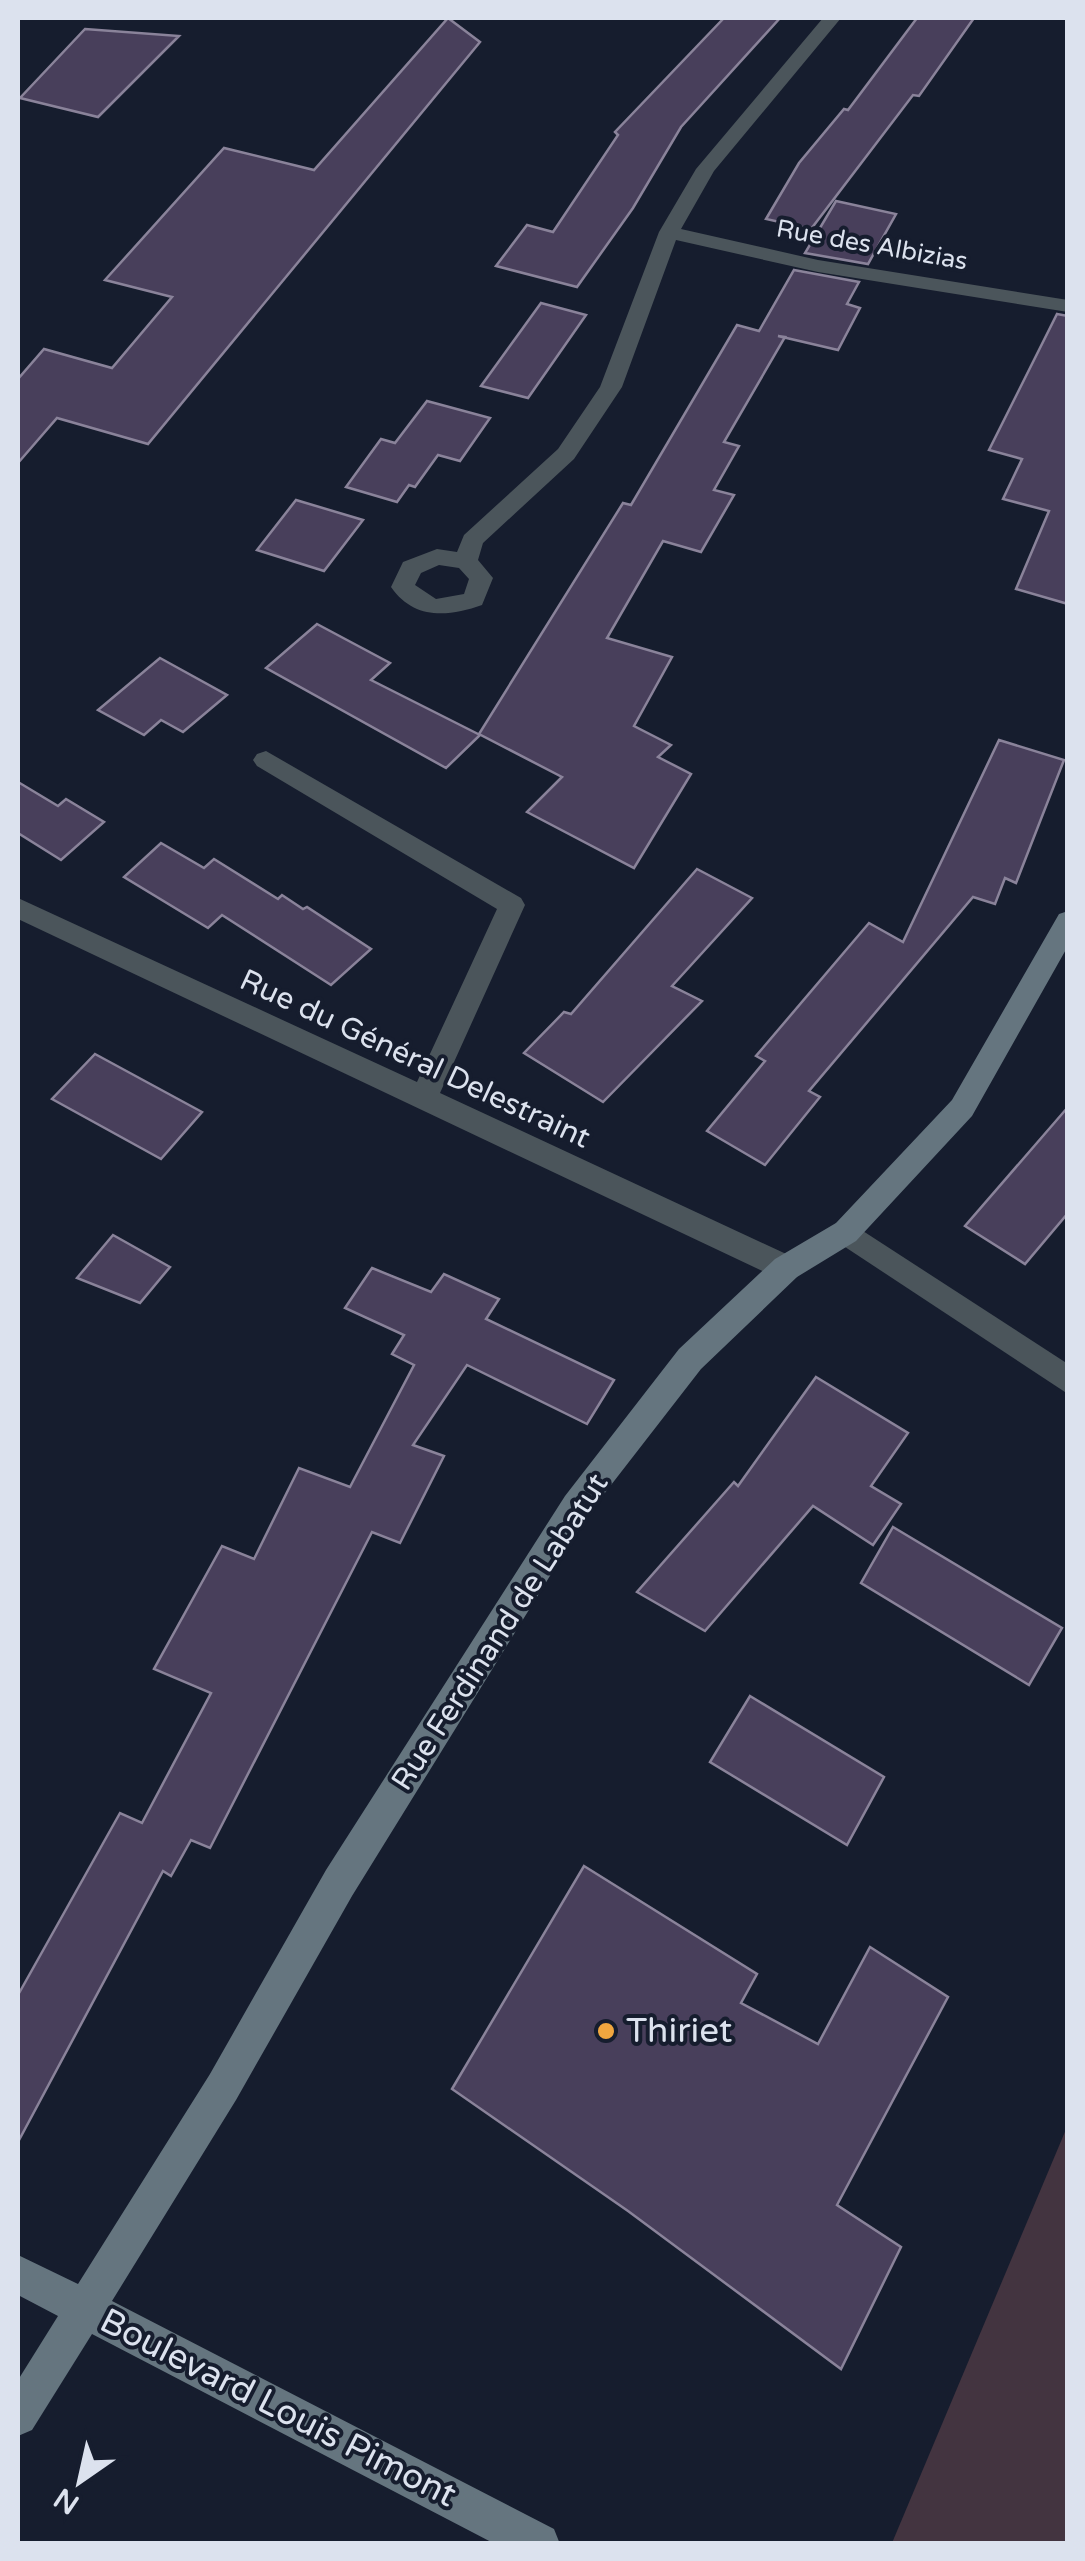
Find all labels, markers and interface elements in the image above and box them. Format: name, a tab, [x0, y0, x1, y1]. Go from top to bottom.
street label: Rue des Albizias	[774, 213, 970, 277]
street label: Rue du Général Delestraint	[234, 961, 596, 1157]
street label: Rue Ferdinand de Labatut	[384, 1467, 616, 1797]
place label: Thiriet	[626, 2010, 732, 2052]
marker: Thiriet	[595, 2020, 617, 2042]
street label: Boulevard Louis Pimont	[93, 2300, 463, 2516]
north arrow	[30, 2431, 130, 2531]
text: N	[48, 2481, 85, 2521]

